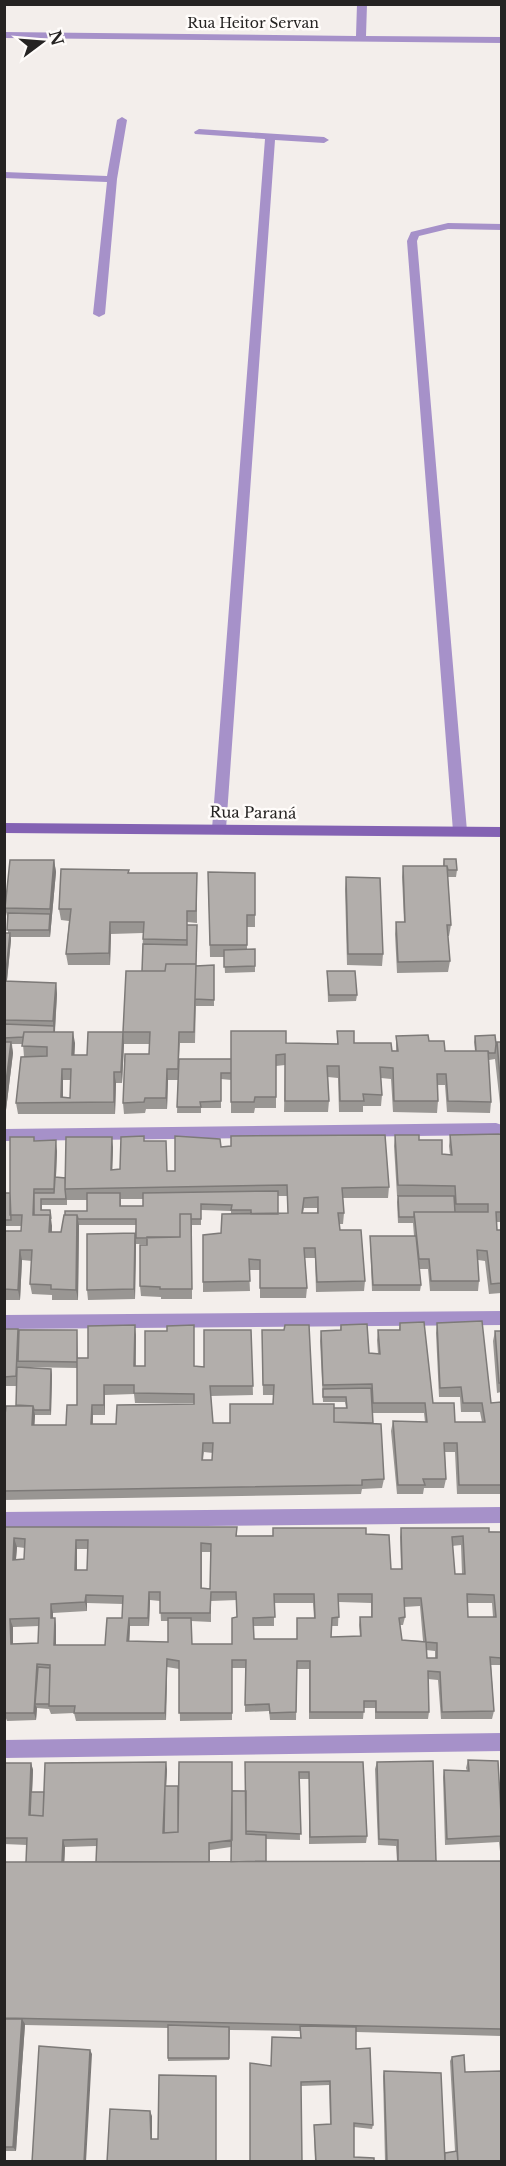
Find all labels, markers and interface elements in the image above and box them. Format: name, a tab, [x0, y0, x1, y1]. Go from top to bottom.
north arrow	[12, 12, 72, 72]
street label: Rua Heitor Servan	[187, 14, 319, 32]
text: N	[45, 28, 68, 48]
street label: Rua Paraná	[209, 802, 297, 823]

